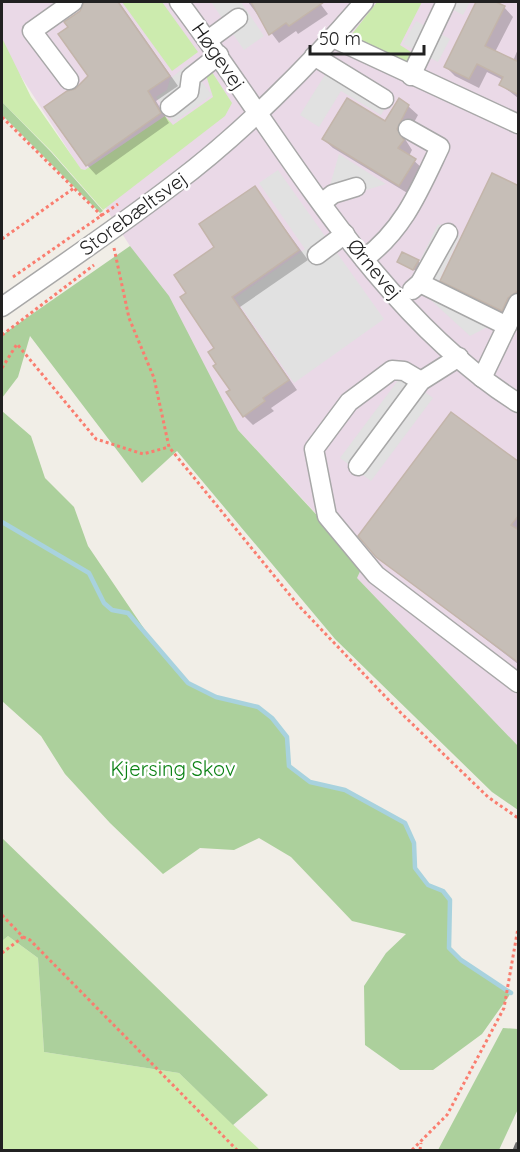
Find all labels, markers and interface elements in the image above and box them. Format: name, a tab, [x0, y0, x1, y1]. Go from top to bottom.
street label: Høgevej	[187, 17, 251, 95]
scale bar	[310, 18, 424, 56]
text: 50 m	[319, 27, 361, 50]
street label: Storebæltsvej	[74, 166, 192, 260]
street label: Ørnevej	[342, 233, 408, 305]
park label: Kjersing Skov	[110, 756, 236, 781]

